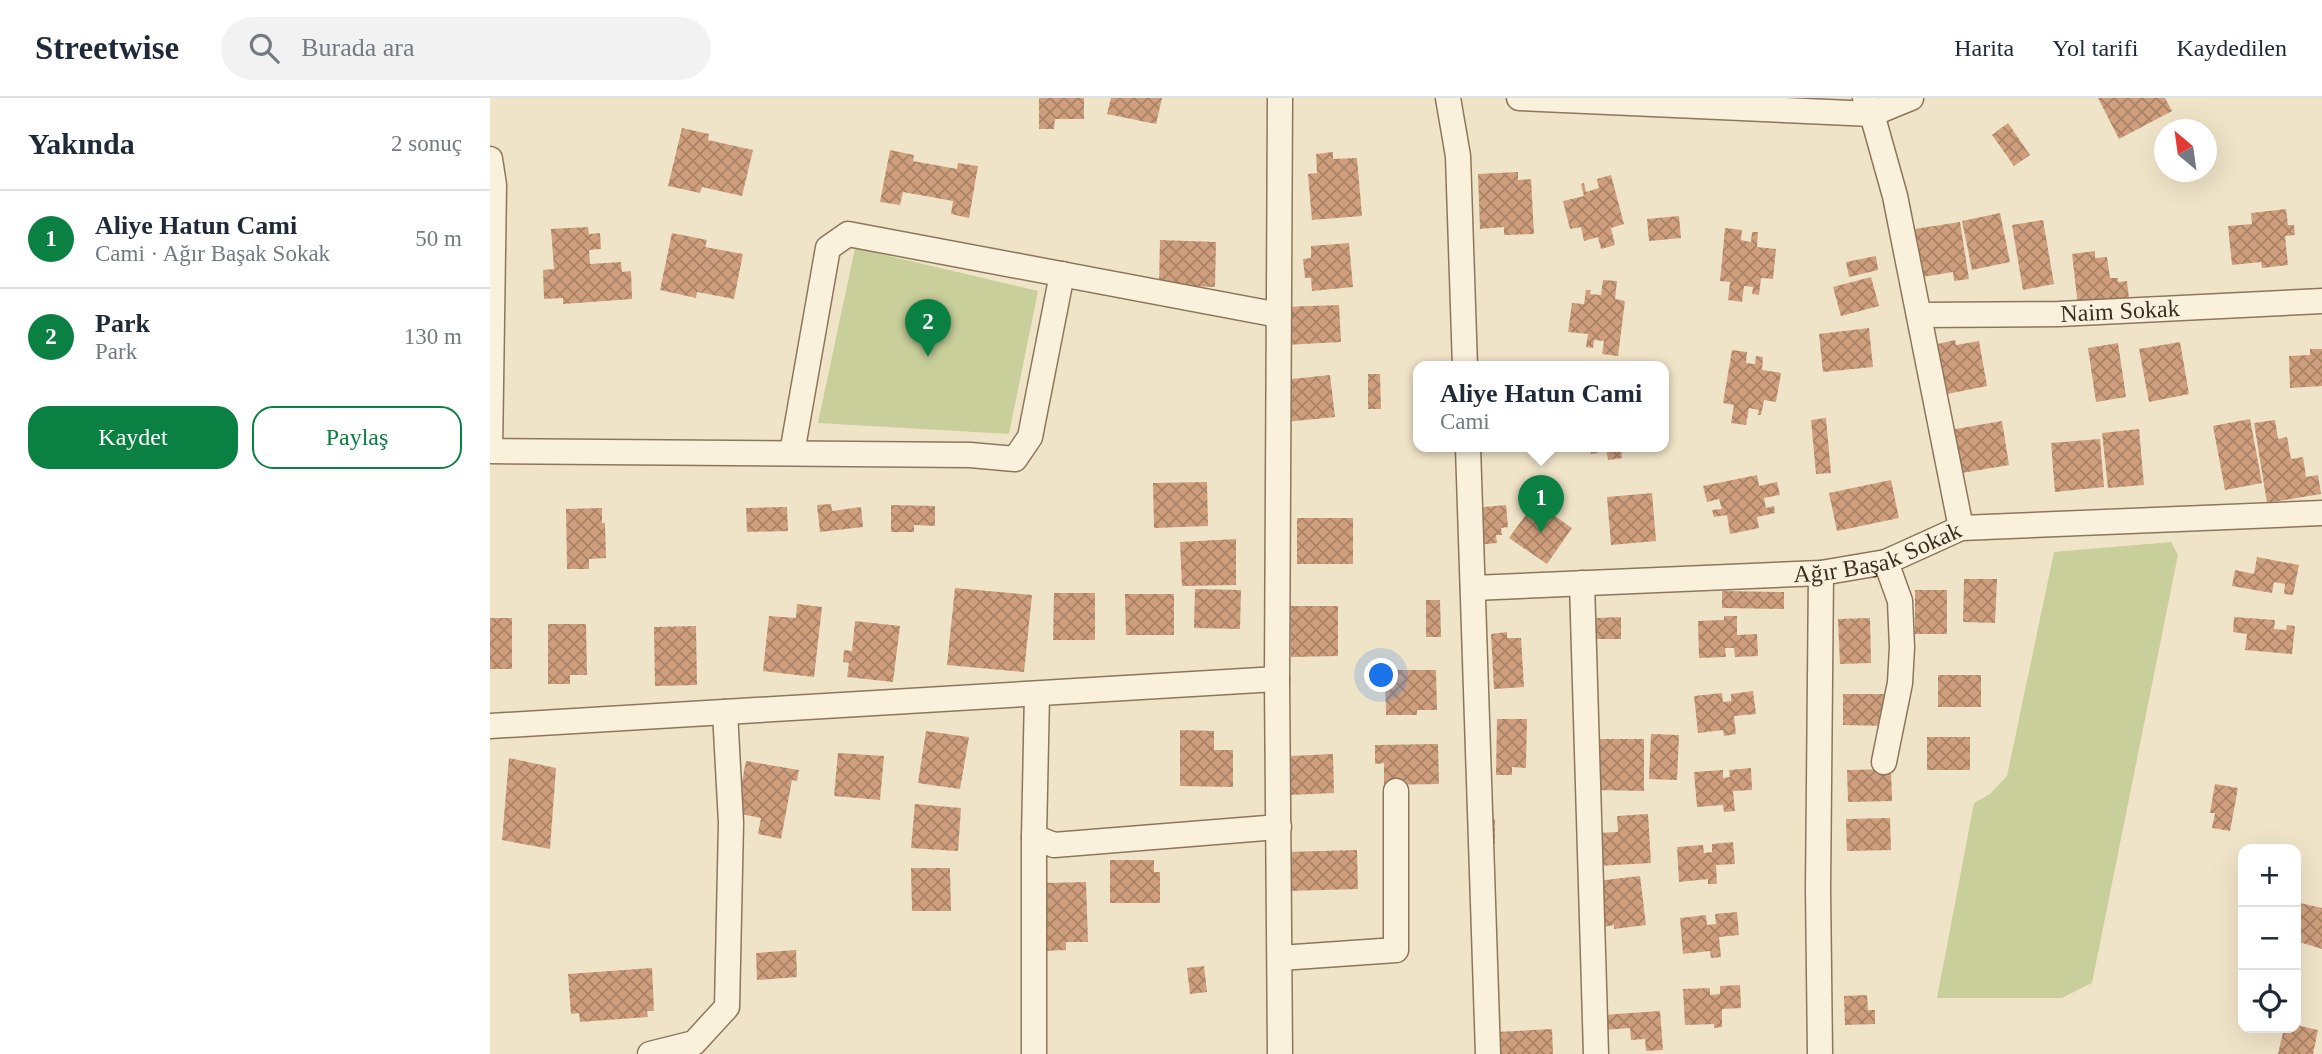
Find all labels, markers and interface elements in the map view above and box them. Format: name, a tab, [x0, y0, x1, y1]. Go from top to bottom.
search box	[221, 17, 711, 80]
icon: search	[245, 29, 283, 67]
text: Streetwise	[35, 30, 179, 66]
text: Burada ara	[301, 33, 415, 62]
text: Harita	[1954, 35, 2014, 61]
text: Yol tarifi	[2052, 35, 2138, 61]
text: Kaydedilen	[2176, 35, 2287, 61]
north arrow	[2154, 119, 2217, 182]
text: Yakında	[28, 127, 135, 160]
text: 2 sonuç	[391, 131, 462, 156]
text: Aliye Hatun Cami	[95, 211, 297, 240]
text: 1	[45, 226, 57, 251]
text: 50 m	[415, 226, 462, 251]
text: Cami · Ağır Başak Sokak	[95, 241, 330, 266]
street label: Naim Sokak	[2060, 295, 2180, 327]
pin: 2	[905, 299, 951, 357]
text: Park	[95, 309, 150, 338]
text: 2	[45, 324, 57, 349]
text: 130 m	[404, 324, 462, 349]
text: Park	[95, 339, 137, 364]
popup	[1413, 361, 1669, 452]
text: Aliye Hatun Cami	[1440, 379, 1642, 408]
button: Kaydet	[28, 406, 238, 469]
button: Paylaş	[252, 406, 462, 469]
text: Cami	[1440, 409, 1490, 434]
pin: 1	[1518, 475, 1564, 533]
street label: Ağır Başak Sokak	[1793, 517, 1965, 587]
your location	[1364, 658, 1398, 692]
map controls	[2238, 844, 2301, 1033]
button: +	[2238, 844, 2301, 907]
button: −	[2238, 907, 2301, 970]
button: locate	[2238, 970, 2301, 1033]

